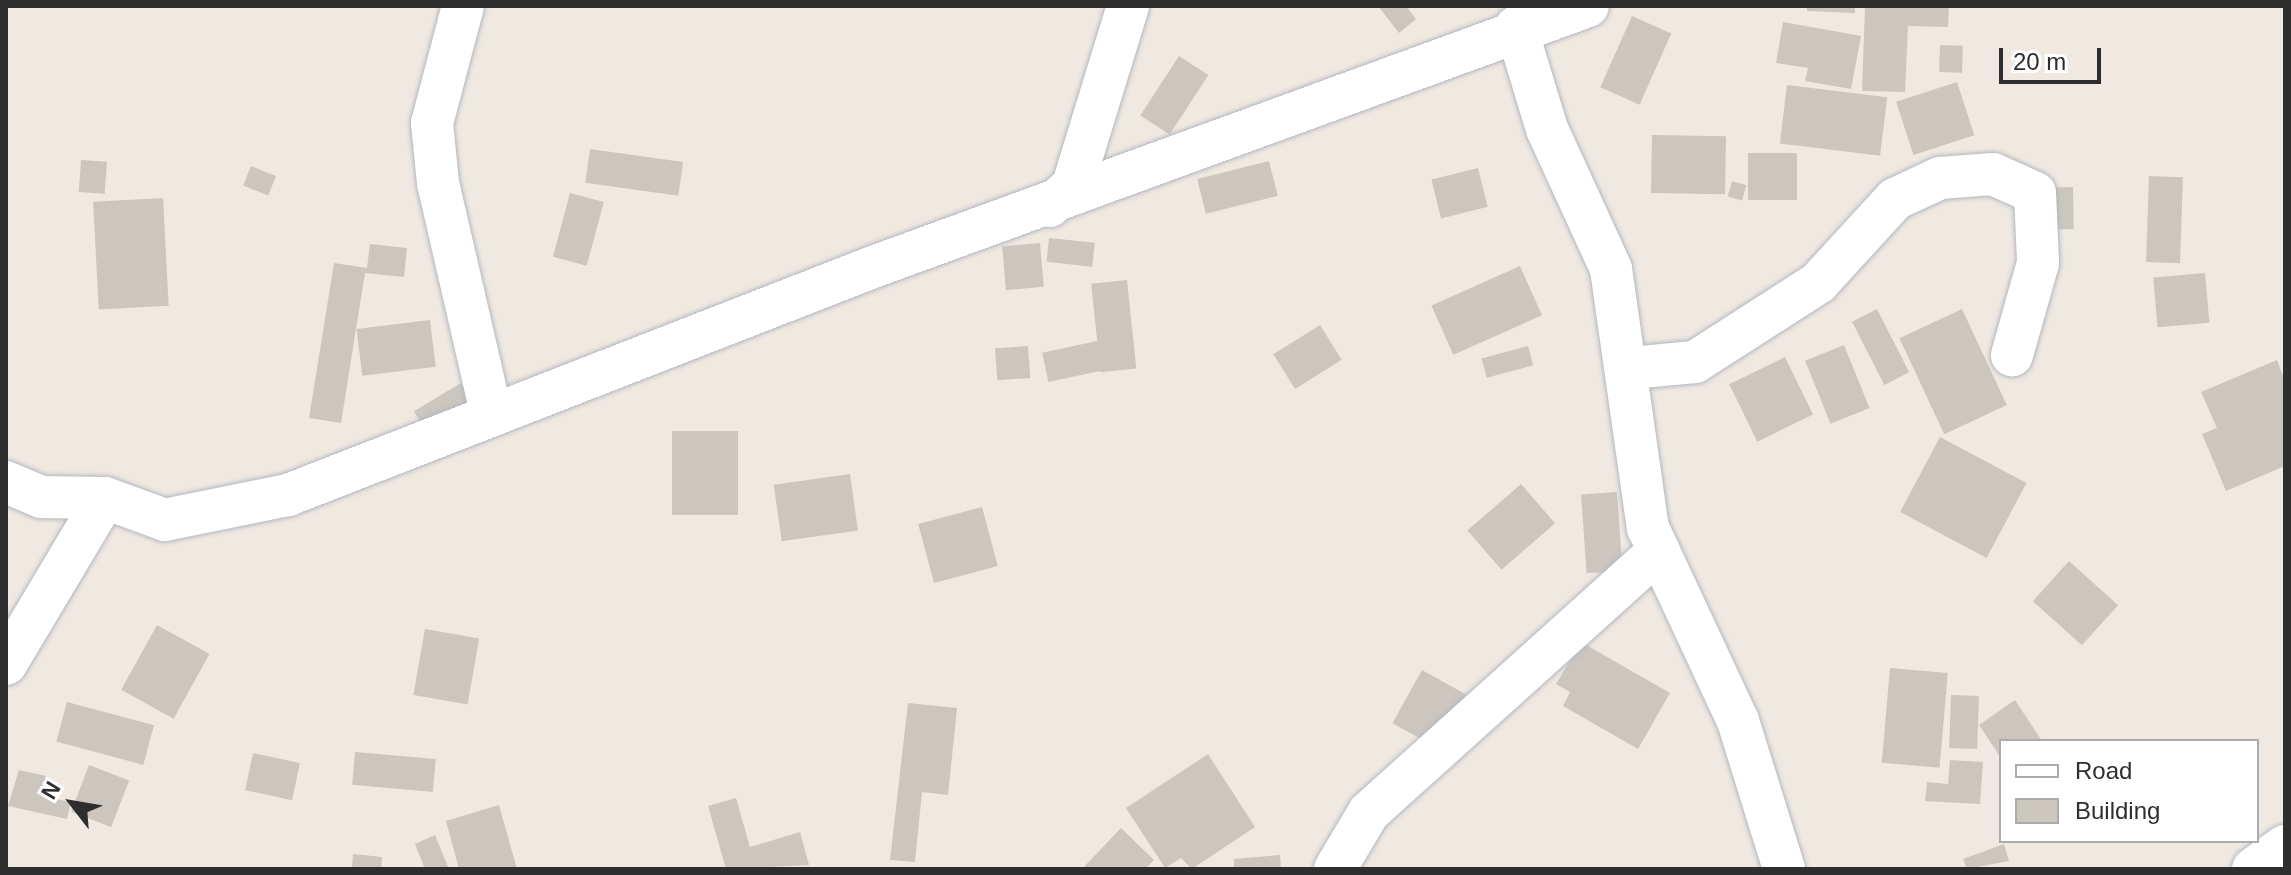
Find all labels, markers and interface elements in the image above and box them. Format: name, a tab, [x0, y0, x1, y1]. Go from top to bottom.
scale bar	[2003, 32, 2105, 82]
text: 20 m	[2013, 48, 2066, 75]
legend	[1999, 739, 2259, 843]
text: Road	[2075, 757, 2132, 784]
north arrow	[32, 763, 112, 843]
text: N	[36, 777, 66, 804]
text: Building	[2075, 797, 2160, 824]

